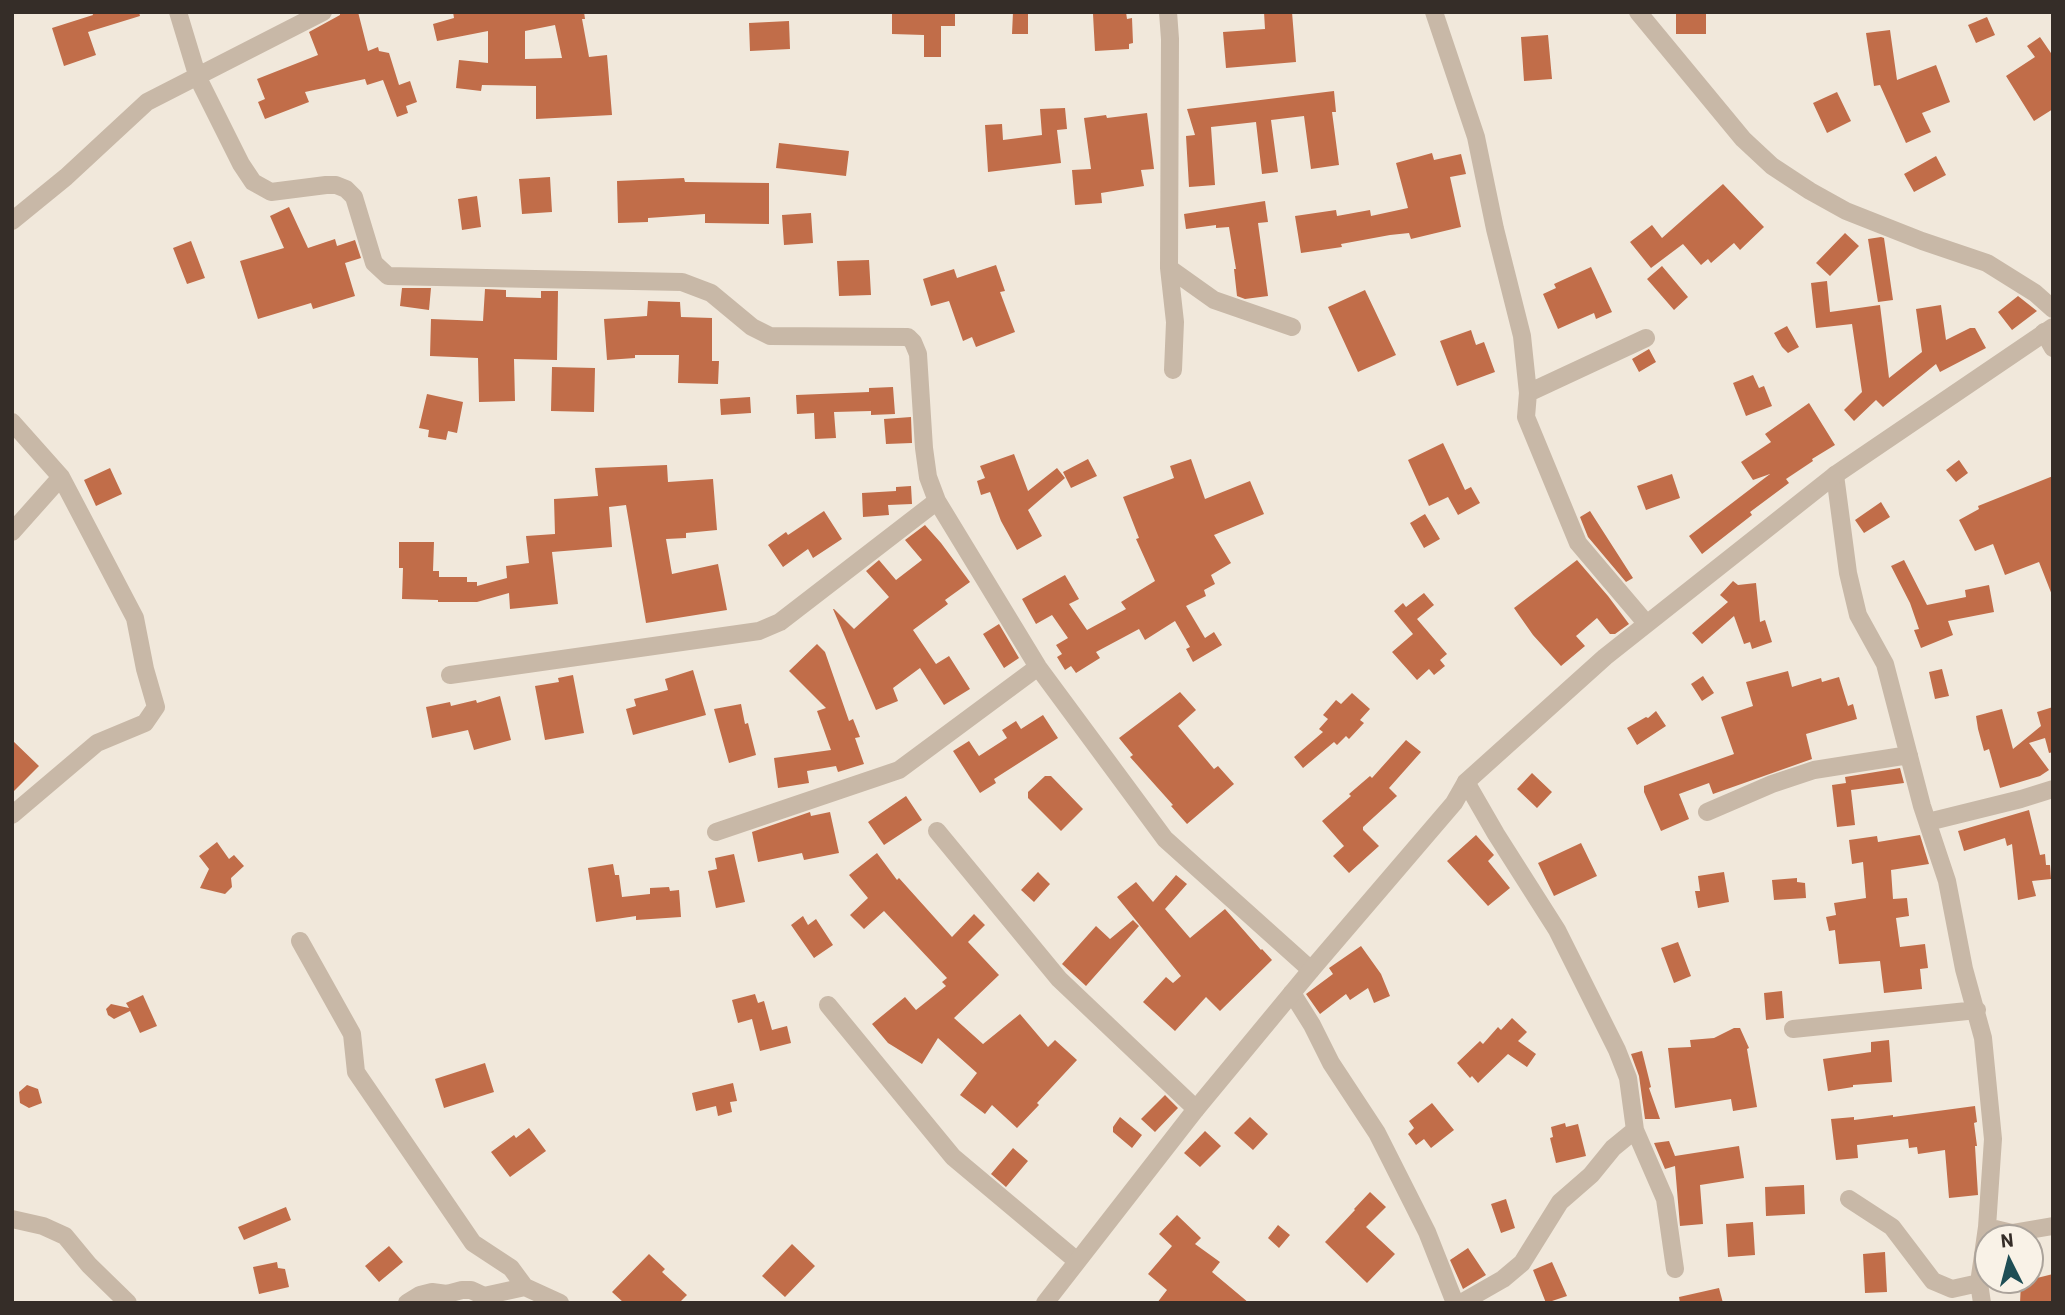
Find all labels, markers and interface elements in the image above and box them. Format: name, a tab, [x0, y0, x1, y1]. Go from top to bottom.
north arrow	[1974, 1224, 2044, 1294]
text: N	[1999, 1228, 2014, 1252]

